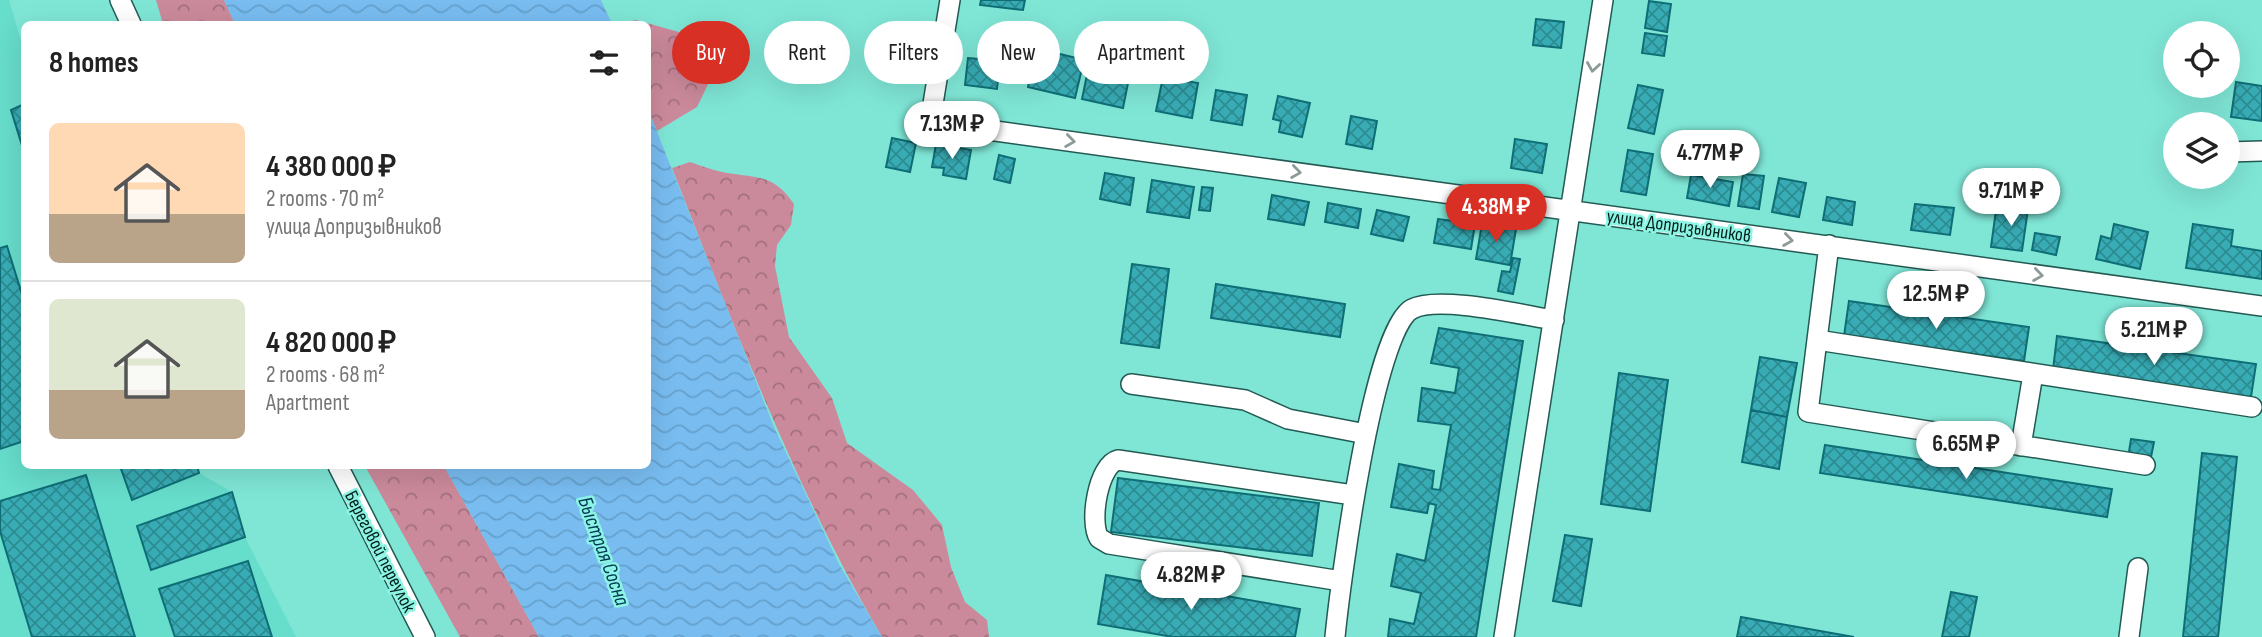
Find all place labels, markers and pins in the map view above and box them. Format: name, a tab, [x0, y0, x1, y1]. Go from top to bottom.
pin: 7.13M ₽	[887, 102, 1017, 161]
pin: 4.77M ₽	[1645, 130, 1775, 190]
pin: 9.71M ₽	[1946, 168, 2076, 228]
pin: 4.38M ₽	[1431, 184, 1561, 244]
pin: 12.5M ₽	[1871, 272, 2001, 331]
pin: 5.21M ₽	[2089, 308, 2219, 367]
pin: 6.65M ₽	[1901, 421, 2031, 481]
pin: 4.82M ₽	[1126, 552, 1256, 612]

